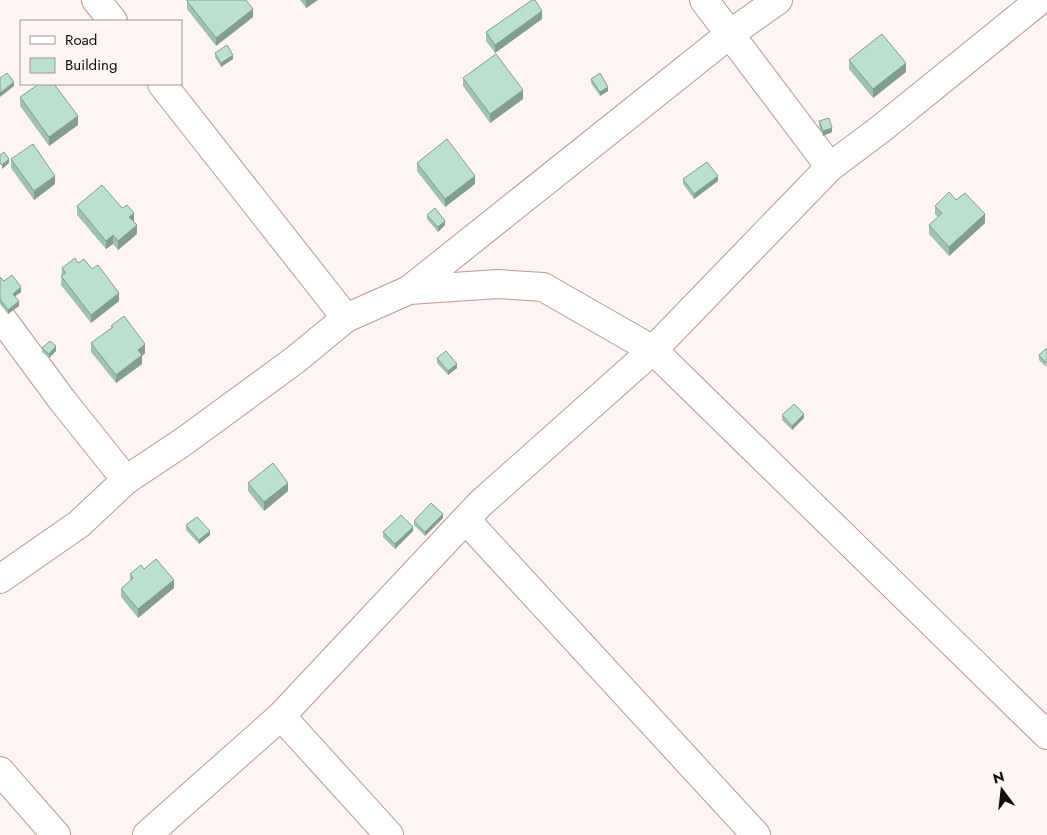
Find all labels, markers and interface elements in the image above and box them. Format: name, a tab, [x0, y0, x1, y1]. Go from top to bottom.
legend	[20, 20, 182, 85]
text: Road	[65, 29, 97, 51]
text: Building	[65, 54, 117, 76]
north arrow	[977, 765, 1027, 815]
text: N	[991, 766, 1007, 789]

